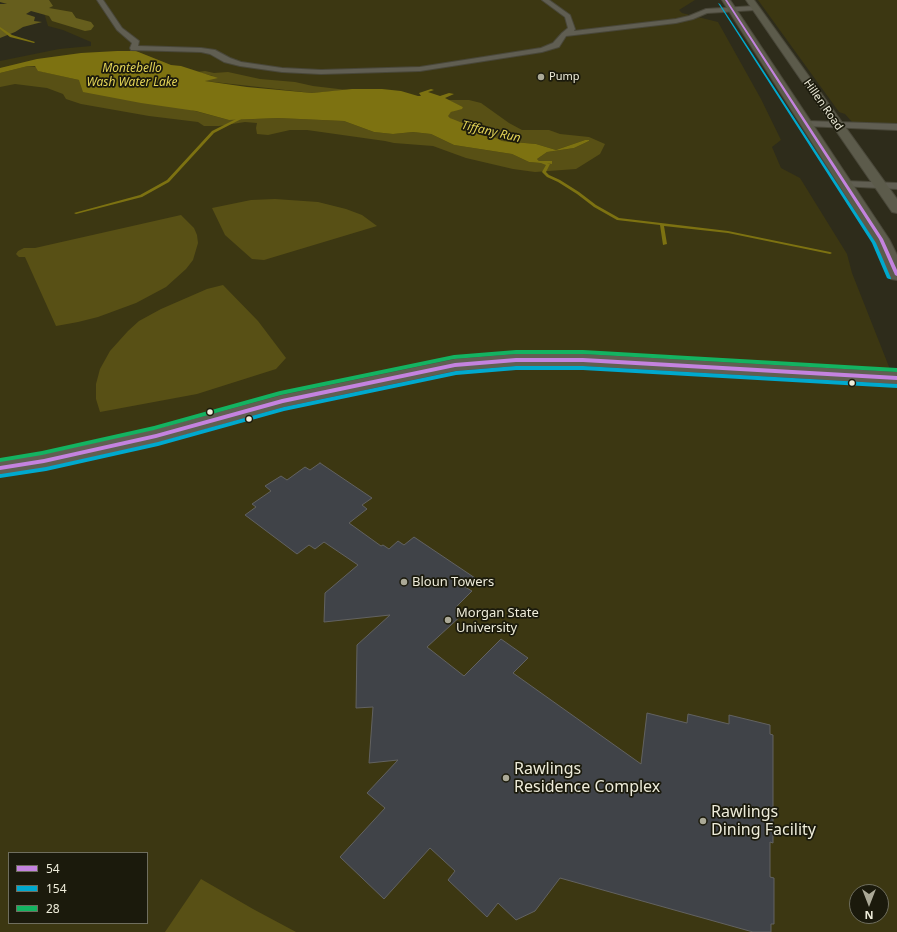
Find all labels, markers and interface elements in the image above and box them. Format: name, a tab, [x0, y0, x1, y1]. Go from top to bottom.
water label: Montebello Wash Water Lake	[86, 62, 178, 90]
place label: Pump	[549, 70, 580, 84]
marker: Pump	[536, 72, 546, 82]
street label: Hillen Road	[801, 77, 845, 133]
water label: Tiffany Run	[460, 118, 522, 146]
unlabelled marker	[847, 378, 857, 388]
unlabelled marker	[205, 407, 215, 417]
unlabelled marker	[244, 414, 254, 424]
place label: Bloun Towers	[412, 574, 494, 590]
marker: Bloun Towers	[399, 577, 409, 587]
place label: Morgan State University	[456, 605, 539, 636]
marker: Morgan State University	[443, 615, 453, 625]
place label: Rawlings Residence Complex	[514, 759, 660, 797]
marker: Rawlings Residence Complex	[501, 773, 511, 783]
place label: Rawlings Dining Facility	[711, 802, 816, 840]
marker: Rawlings Dining Facility	[698, 816, 708, 826]
legend	[8, 852, 148, 924]
text: 54	[46, 860, 60, 877]
text: 154	[46, 880, 67, 897]
north arrow	[849, 884, 889, 924]
text: 28	[46, 900, 60, 917]
text: N	[865, 908, 873, 923]

